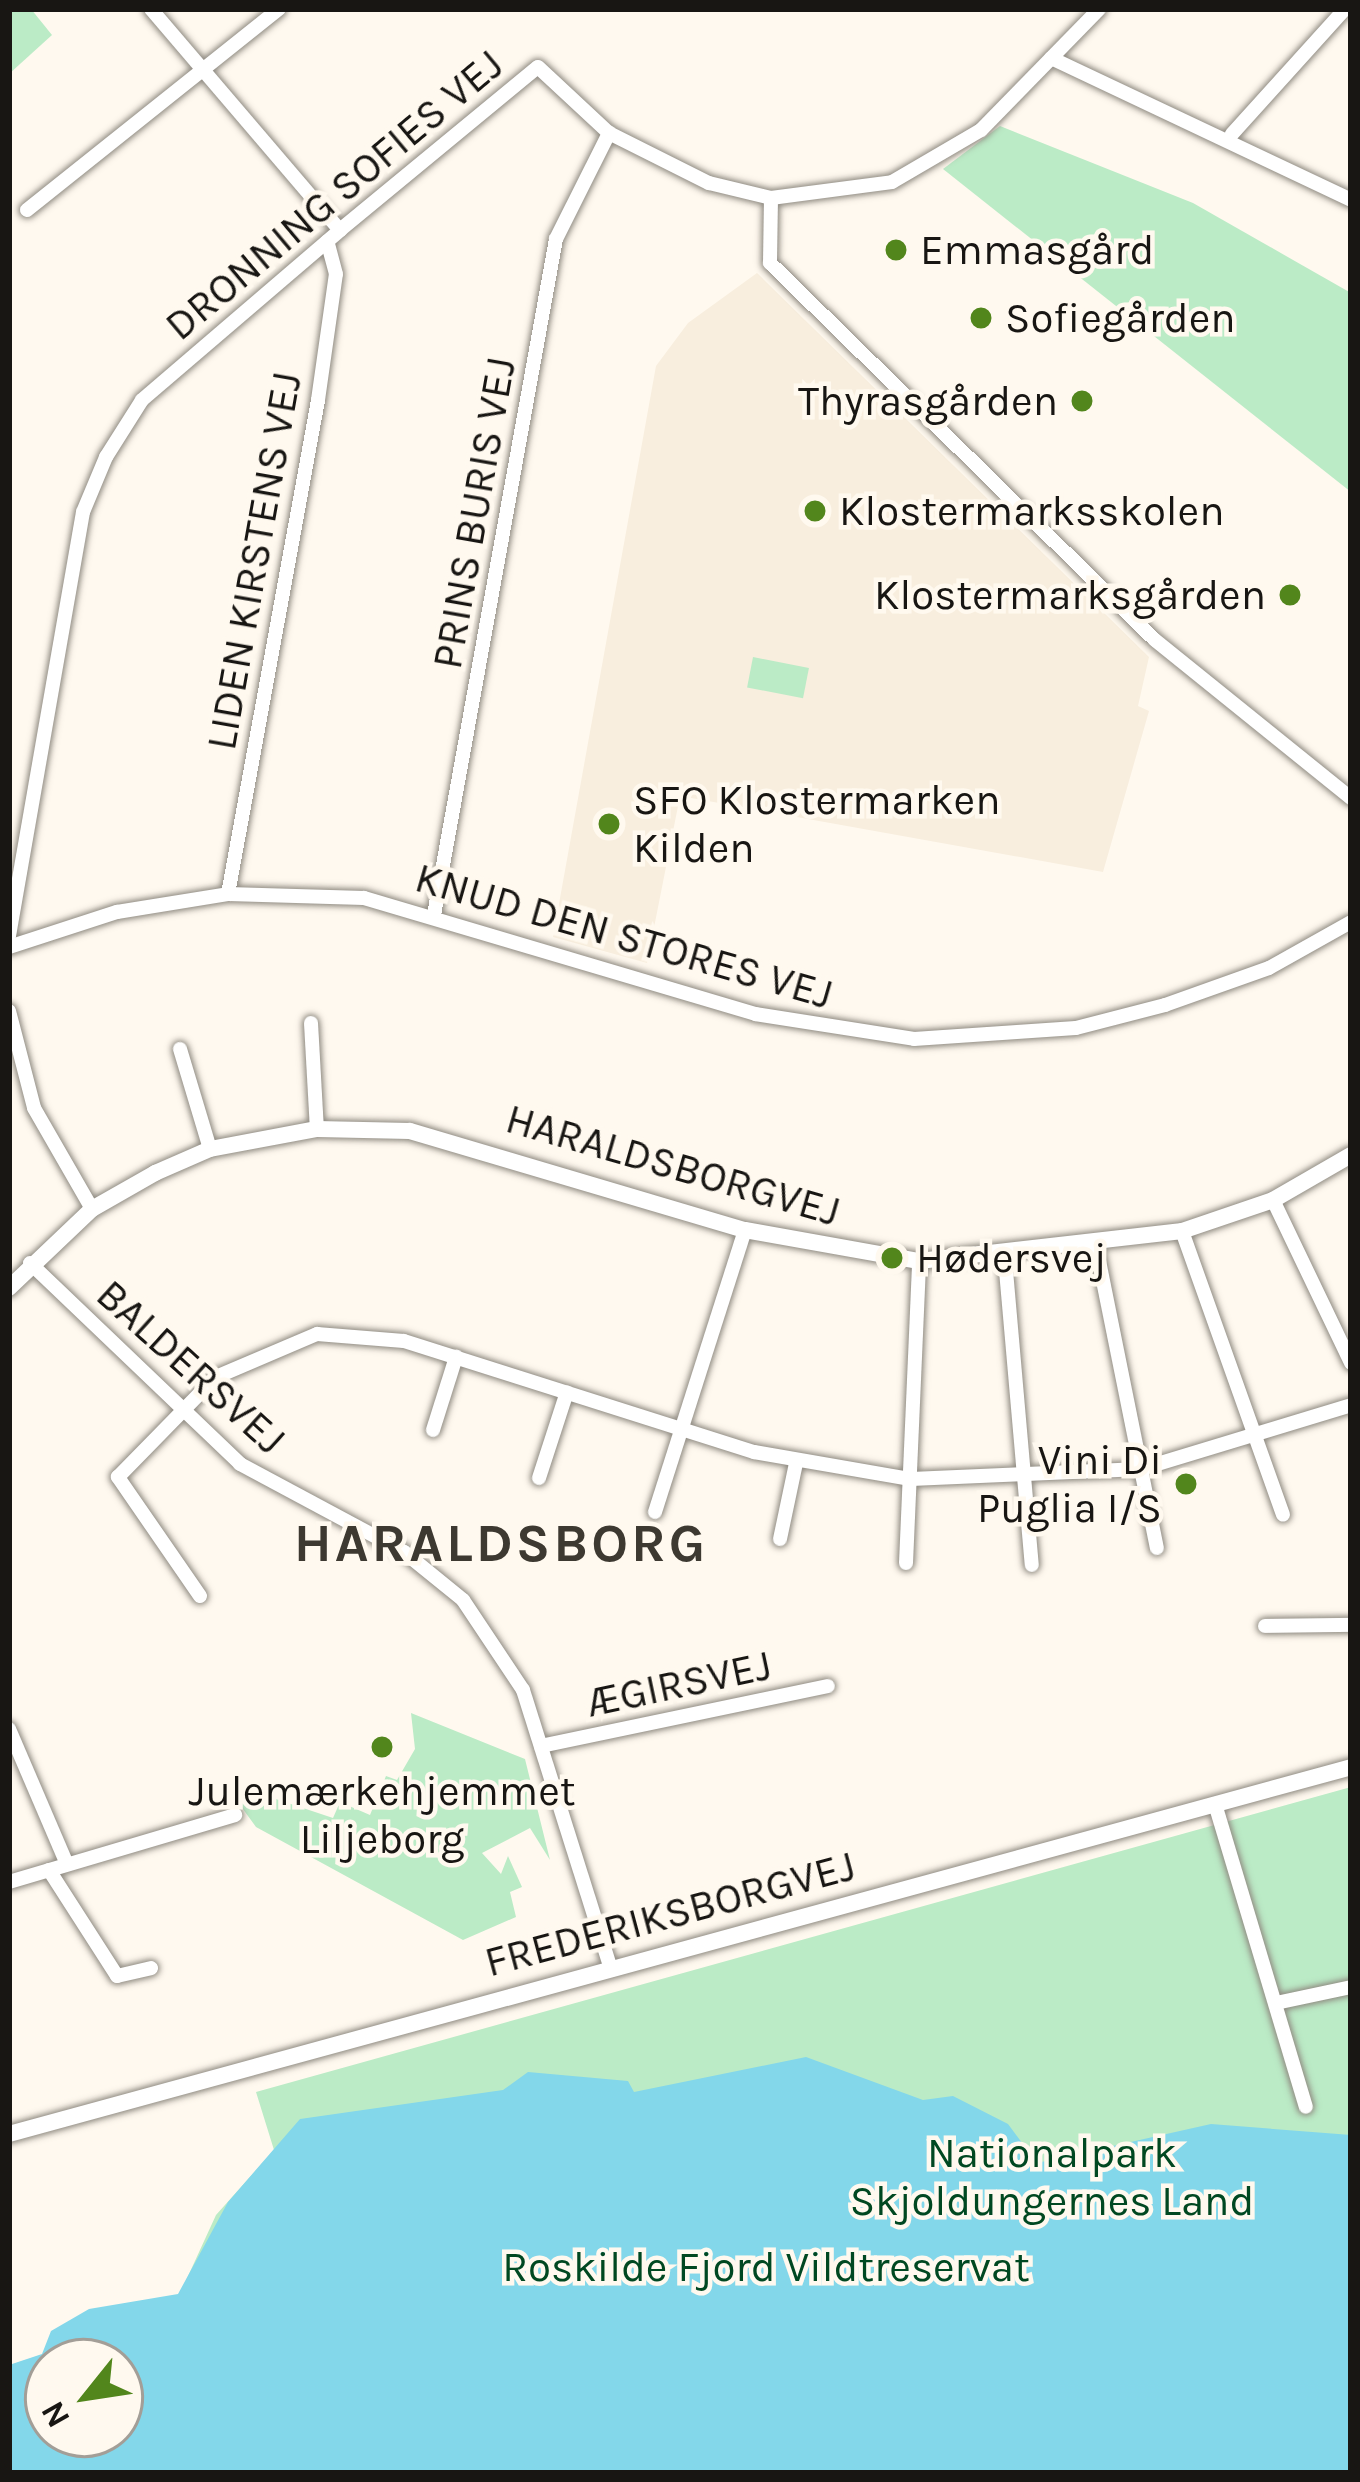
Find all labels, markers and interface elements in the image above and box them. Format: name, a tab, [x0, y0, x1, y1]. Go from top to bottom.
street label: DRONNING SOFIES VEJ	[155, 39, 513, 351]
place label: Emmasgård	[920, 225, 1154, 275]
marker: Emmasgård	[883, 237, 909, 263]
place label: Sofiegården	[1005, 293, 1236, 343]
marker: Sofiegården	[968, 305, 994, 331]
street label: PRINS BURIS VEJ	[422, 353, 526, 673]
street label: LIDEN KIRSTENS VEJ	[196, 368, 312, 754]
place label: Thyrasgården	[798, 376, 1058, 426]
marker: Thyrasgården	[1069, 388, 1095, 414]
place label: Klostermarksskolen	[839, 486, 1225, 536]
marker: Klostermarksskolen	[802, 498, 828, 524]
place label: Klostermarksgården	[874, 570, 1266, 620]
marker: Klostermarksgården	[1277, 582, 1303, 608]
place label: SFO Klostermarken Kilden	[633, 775, 1000, 874]
marker: SFO Klostermarken Kilden	[596, 811, 622, 837]
street label: KNUD DEN STORES VEJ	[410, 852, 838, 1020]
street label: HARALDSBORGVEJ	[500, 1093, 846, 1237]
place label: Hødersvej	[916, 1233, 1107, 1283]
marker: Hødersvej	[879, 1245, 905, 1271]
street label: BALDERSVEJ	[86, 1269, 296, 1465]
place label: Vini Di Puglia I/S	[977, 1435, 1162, 1534]
marker: Vini Di Puglia I/S	[1173, 1471, 1199, 1497]
district label: HARALDSBORG	[294, 1511, 708, 1575]
street label: ÆGIRSVEJ	[580, 1640, 776, 1728]
marker: Julemærkehjemmet Liljeborg	[369, 1734, 395, 1760]
place label: Julemærkehjemmet Liljeborg	[188, 1766, 576, 1864]
street label: FREDERIKSBORGVEJ	[479, 1840, 861, 1988]
park label: Nationalpark Skjoldungernes Land	[850, 2128, 1254, 2226]
park label: Roskilde Fjord Vildtreservat	[502, 2242, 1030, 2292]
north arrow	[24, 2338, 144, 2458]
text: N	[33, 2395, 78, 2434]

